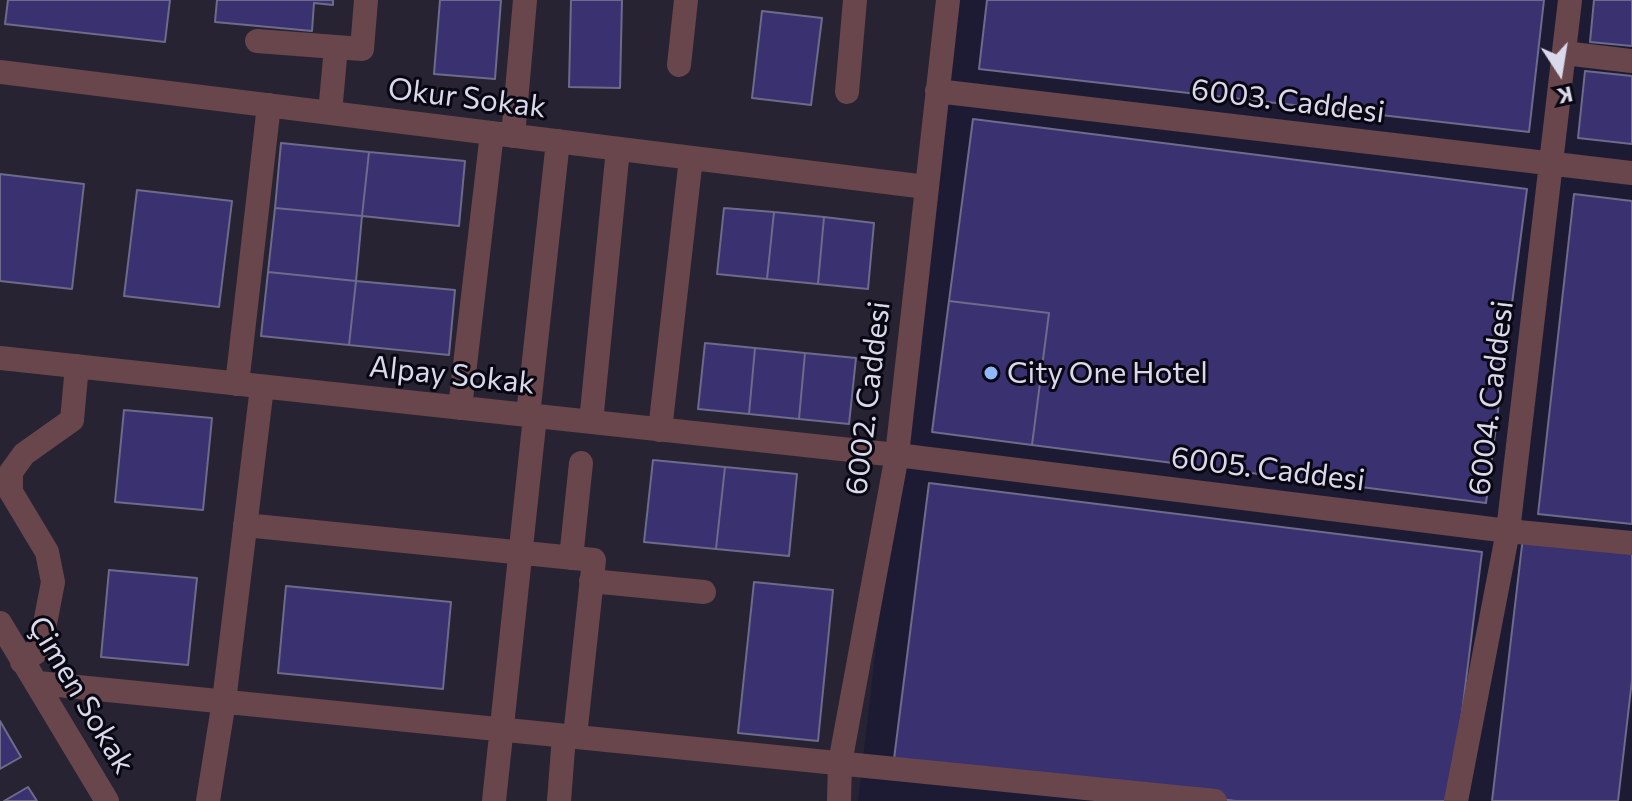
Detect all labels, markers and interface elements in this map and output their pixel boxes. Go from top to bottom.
north arrow [1520,32,1600,112]
street label: Okur Sokak [386,70,548,126]
street label: 6003. Caddesi [1189,71,1387,131]
text: K [1555,81,1575,111]
street label: 6002. Caddesi [838,299,898,497]
street label: 6004. Caddesi [1461,299,1521,497]
street label: Alpay Sokak [367,348,537,402]
place label: City One Hotel [1007,355,1208,391]
marker: City One Hotel [982,364,1000,382]
street label: 6005. Caddesi [1169,439,1367,499]
street label: Çimen Sokak [20,610,142,780]

